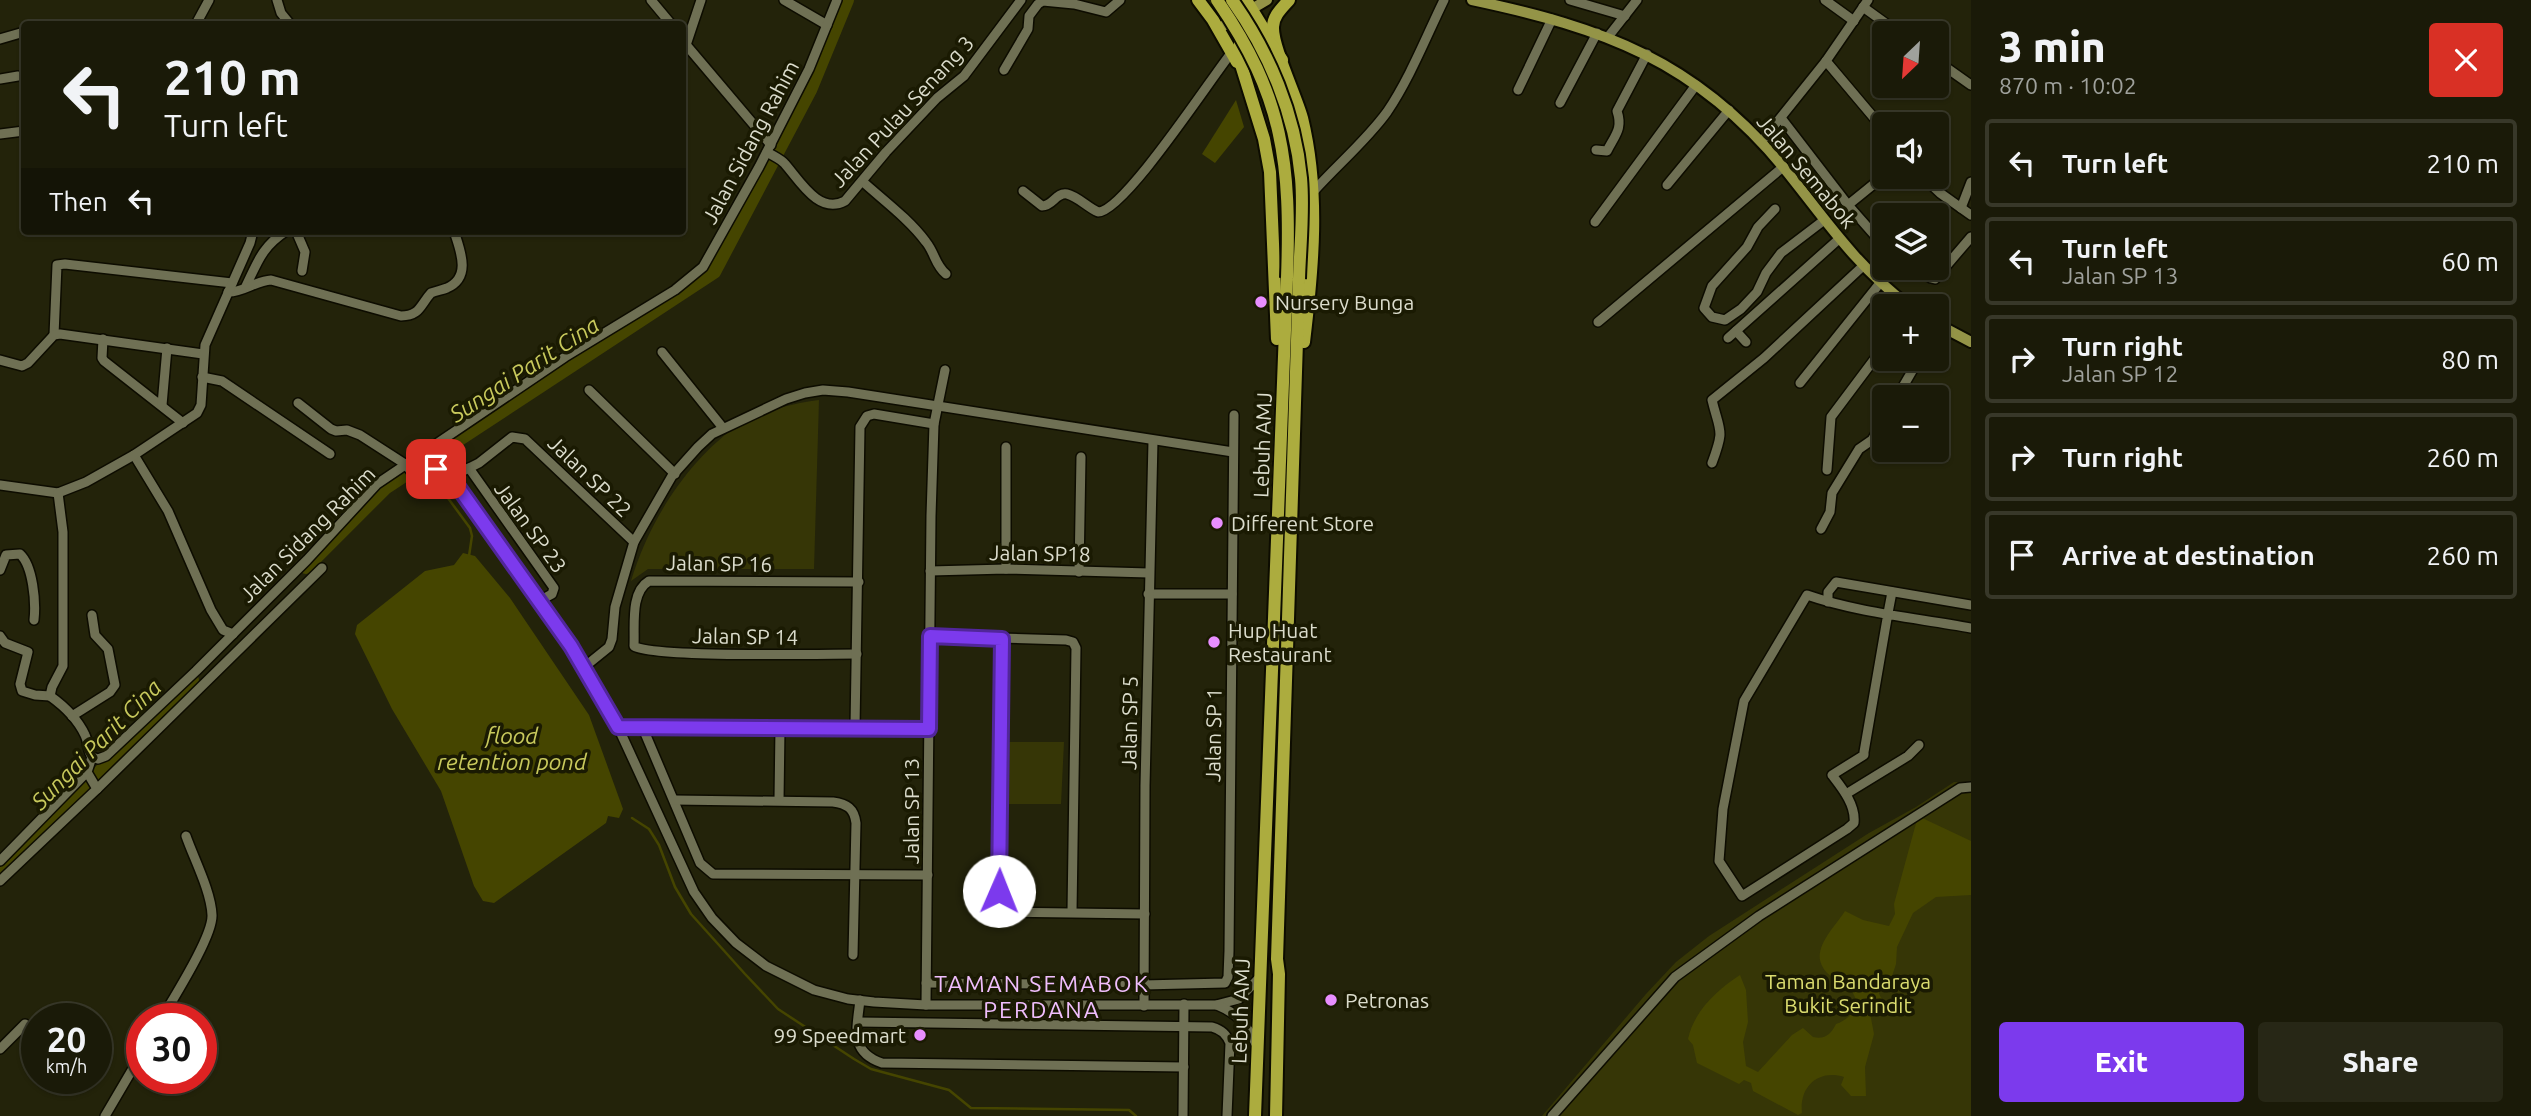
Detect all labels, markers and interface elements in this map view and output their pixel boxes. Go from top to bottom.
north arrow [1872,21,1950,98]
map controls [1872,21,1949,462]
text: 3 min [1999,23,2106,70]
button: close [2429,23,2503,97]
street label: Jalan Pulau Senang 3 [826,30,978,192]
icon: left [49,49,140,140]
text: 210 m [164,49,301,104]
street label: Jalan Sidang Rahim [697,56,803,228]
text: 870 m · 10:02 [1999,73,2137,98]
text: Turn left [164,107,288,143]
street label: Jalan Semabok [1753,109,1862,233]
button: sound [1872,112,1949,189]
icon: left [2003,144,2041,182]
text: Turn left [2062,149,2168,178]
text: 210 m [2427,149,2499,178]
icon: left [122,182,160,220]
text: Then [49,187,108,216]
button: layers [1872,203,1949,280]
text: Turn left [2062,234,2168,263]
icon: left [2003,242,2041,280]
text: 60 m [2441,247,2499,276]
text: Jalan SP 13 [2062,263,2178,288]
place label: Nursery Bunga [1275,290,1414,314]
marker: Nursery Bunga [1253,294,1269,310]
button: + [1872,294,1949,371]
water label: Sungai Parit Cina [444,311,603,427]
text: Turn right [2062,332,2183,361]
icon: right [2003,340,2041,378]
text: 80 m [2441,345,2499,374]
text: Jalan SP 12 [2062,361,2178,386]
button: − [1872,385,1949,462]
street label: Lebuh AMJ [1248,392,1276,498]
street label: Jalan SP 22 [543,430,637,522]
icon: right [2003,438,2041,476]
pin [406,439,466,499]
text: Turn right [2062,443,2183,472]
text: 260 m [2427,443,2499,472]
icon: arrive [417,450,455,488]
street label: Jalan Sidang Rahim [234,461,380,607]
street label: Jalan SP 23 [490,477,572,577]
place label: Different Store [1231,511,1374,535]
marker: Different Store [1209,515,1225,531]
icon: arrive [2003,536,2041,574]
street label: Jalan SP18 [989,540,1091,566]
text: Arrive at destination [2062,541,2315,570]
text: 260 m [2427,541,2499,570]
street label: Jalan SP 16 [666,550,772,576]
place label: Hup Huat Restaurant [1228,618,1332,666]
street label: Jalan SP 14 [692,623,798,649]
marker: Hup Huat Restaurant [1206,634,1222,650]
water label: Sungai Parit Cina [25,674,166,815]
street label: Jalan SP 5 [1116,676,1142,770]
street label: Jalan SP 1 [1200,688,1226,782]
water label: flood retention pond [437,723,588,774]
street label: Jalan SP 13 [899,758,923,864]
position arrow [962,854,1036,928]
street label: Lebuh AMJ [1226,958,1254,1064]
park label: Taman Bandaraya Bukit Serindit [1765,969,1931,1017]
district label: TAMAN SEMABOK PERDANA [934,971,1150,1022]
place label: Petronas [1345,988,1429,1012]
marker: Petronas [1323,992,1339,1008]
speed limit sign: 30 [126,1003,217,1094]
text: 20 [47,1019,86,1059]
button: Exit [1999,1022,2244,1102]
button: Share [2258,1022,2503,1102]
place label: 99 Speedmart [774,1023,906,1047]
marker: 99 Speedmart [912,1027,928,1043]
text: km/h [46,1056,87,1076]

